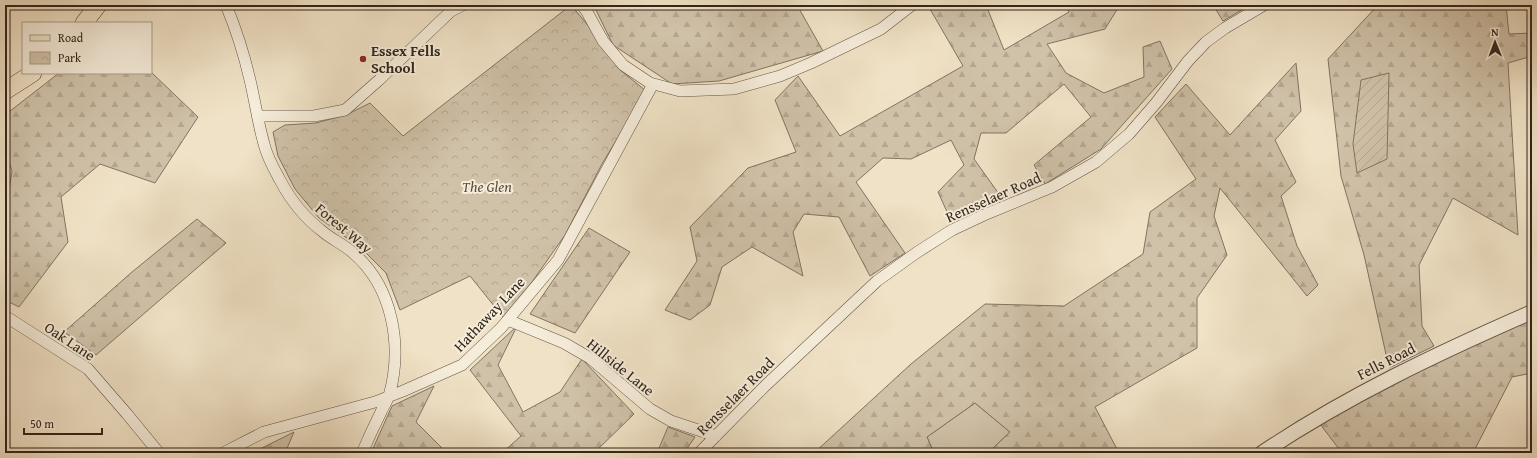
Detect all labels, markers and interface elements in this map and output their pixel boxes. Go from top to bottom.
legend [22,22,152,74]
north arrow [1475,22,1515,62]
text: N [1491,24,1499,40]
text: Road [58,29,84,46]
place label: Essex Fells School [371,40,441,78]
text: Park [58,49,82,66]
marker: Essex Fells School [358,54,368,64]
street label: Rensselaer Road [942,167,1044,227]
park label: The Glen [462,176,512,197]
street label: Forest Way [311,198,377,258]
street label: Hathaway Lane [449,272,529,356]
street label: Oak Lane [41,316,99,366]
street label: Hillside Lane [583,333,659,401]
street label: Fells Road [1353,337,1419,385]
street label: Rensselaer Road [691,352,779,440]
scale bar [24,410,102,436]
text: 50 m [30,415,54,432]

